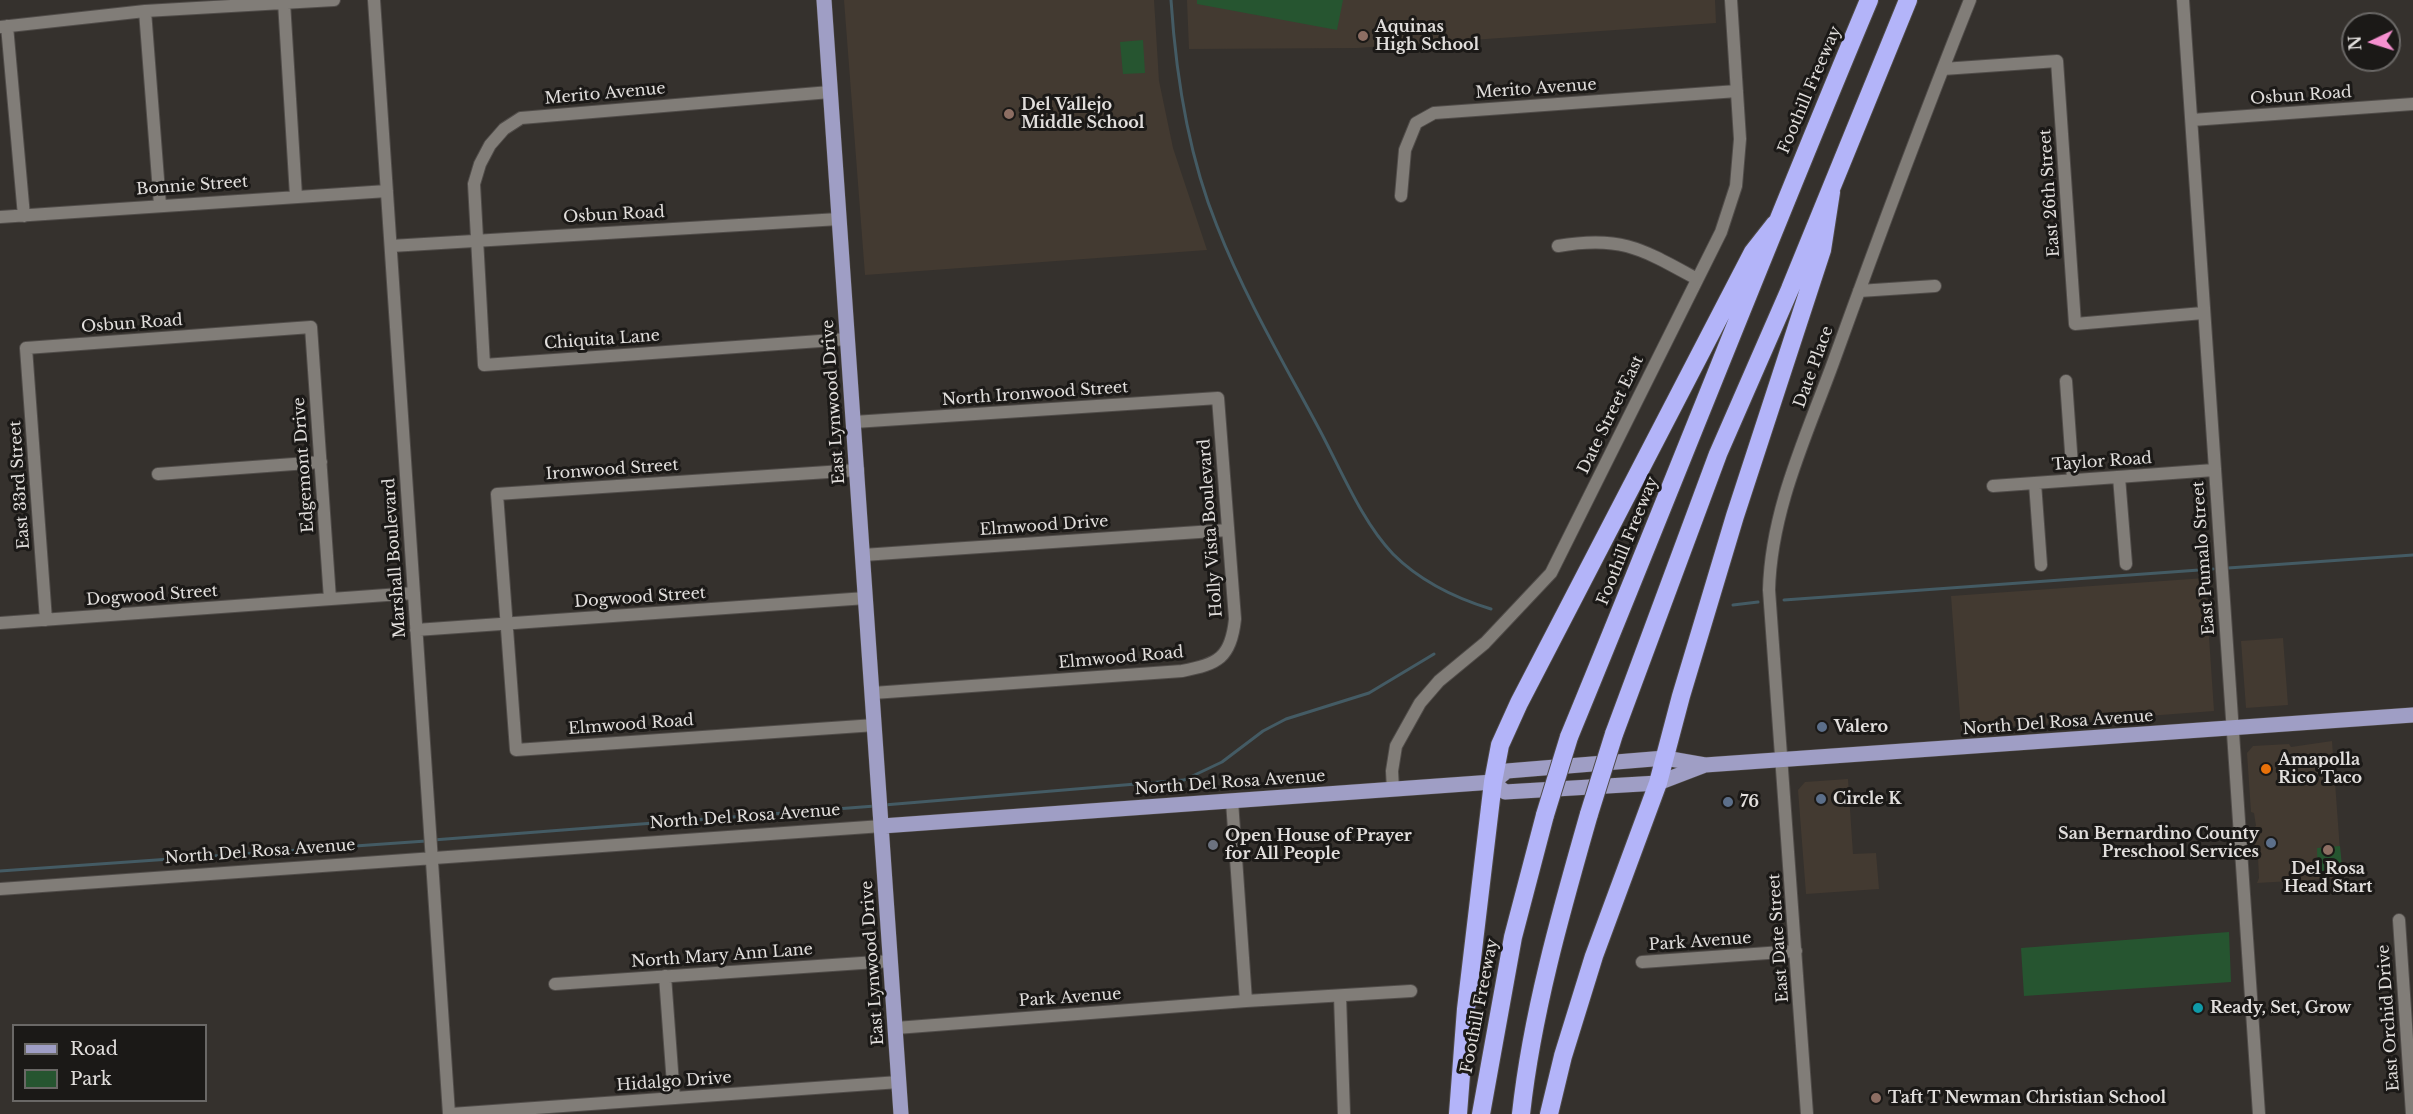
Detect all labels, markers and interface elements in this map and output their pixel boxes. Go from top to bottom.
north arrow [2341,12,2401,72]
place label: Aquinas High School [1375,17,1479,55]
street label: Foothill Freeway [1774,23,1846,157]
marker: Aquinas High School [1356,29,1370,43]
text: N [2345,35,2366,51]
street label: Merito Avenue [1475,75,1597,103]
street label: Merito Avenue [544,79,666,109]
street label: Osbun Road [2250,83,2352,109]
place label: Del Vallejo Middle School [1021,95,1144,133]
marker: Del Vallejo Middle School [1002,107,1016,121]
street label: East 26th Street [2036,128,2064,258]
street label: Bonnie Street [135,173,249,199]
street label: Osbun Road [563,203,665,227]
street label: Osbun Road [81,311,183,337]
street label: East Lynwood Drive [819,319,849,485]
street label: Date Place [1790,324,1838,410]
street label: Chiquita Lane [543,326,661,354]
street label: Date Street East [1574,353,1648,477]
street label: North Ironwood Street [941,378,1129,410]
street label: Edgemont Drive [290,396,318,534]
street label: East 33rd Street [6,420,34,550]
street label: Holly Vista Boulevard [1195,438,1227,618]
street label: Taylor Road [2051,449,2153,475]
street label: Ironwood Street [545,456,679,484]
street label: Foothill Freeway [1593,474,1663,608]
street label: Marshall Boulevard [380,477,410,639]
street label: East Pumalo Street [2189,480,2219,636]
street label: Elmwood Drive [979,512,1109,540]
street label: Dogwood Street [85,582,219,610]
street label: Dogwood Street [573,584,707,612]
street label: Elmwood Road [1057,643,1185,673]
street label: North Del Rosa Avenue [1962,707,2154,739]
street label: Elmwood Road [568,711,694,739]
place label: Valero [1834,717,1888,737]
marker: Valero [1815,720,1829,734]
place label: Amapolla Rico Taco [2278,750,2362,788]
marker: Amapolla Rico Taco [2259,762,2273,776]
street label: North Del Rosa Avenue [1134,767,1326,799]
place label: Circle K [1833,789,1901,809]
place label: 76 [1740,792,1759,812]
marker: Circle K [1814,792,1828,806]
marker: 76 [1721,795,1735,809]
street label: North Del Rosa Avenue [649,801,841,833]
place label: San Bernardino County Preschool Services [2058,824,2259,862]
place label: Open House of Prayer for All People [1225,826,1412,864]
street label: North Del Rosa Avenue [164,836,356,868]
marker: San Bernardino County Preschool Services [2264,836,2278,850]
marker: Open House of Prayer for All People [1206,838,1220,852]
marker: Del Rosa Head Start [2321,843,2335,857]
place label: Del Rosa Head Start [2284,859,2372,897]
street label: East Date Street [1765,873,1793,1003]
street label: East Lynwood Drive [858,880,888,1046]
street label: Park Avenue [1648,929,1752,955]
street label: Foothill Freeway [1458,937,1502,1075]
street label: North Mary Ann Lane [630,940,814,972]
street label: East Orchid Drive [2374,944,2404,1092]
street label: Park Avenue [1018,985,1122,1011]
place label: Ready, Set, Grow [2210,998,2351,1018]
marker: Ready, Set, Grow [2191,1001,2205,1015]
legend [12,1024,207,1102]
text: Road [70,1038,118,1060]
text: Park [70,1068,112,1090]
street label: Hidalgo Drive [616,1068,732,1096]
place label: Taft T Newman Christian School [1888,1088,2166,1108]
marker: Taft T Newman Christian School [1869,1091,1883,1105]

